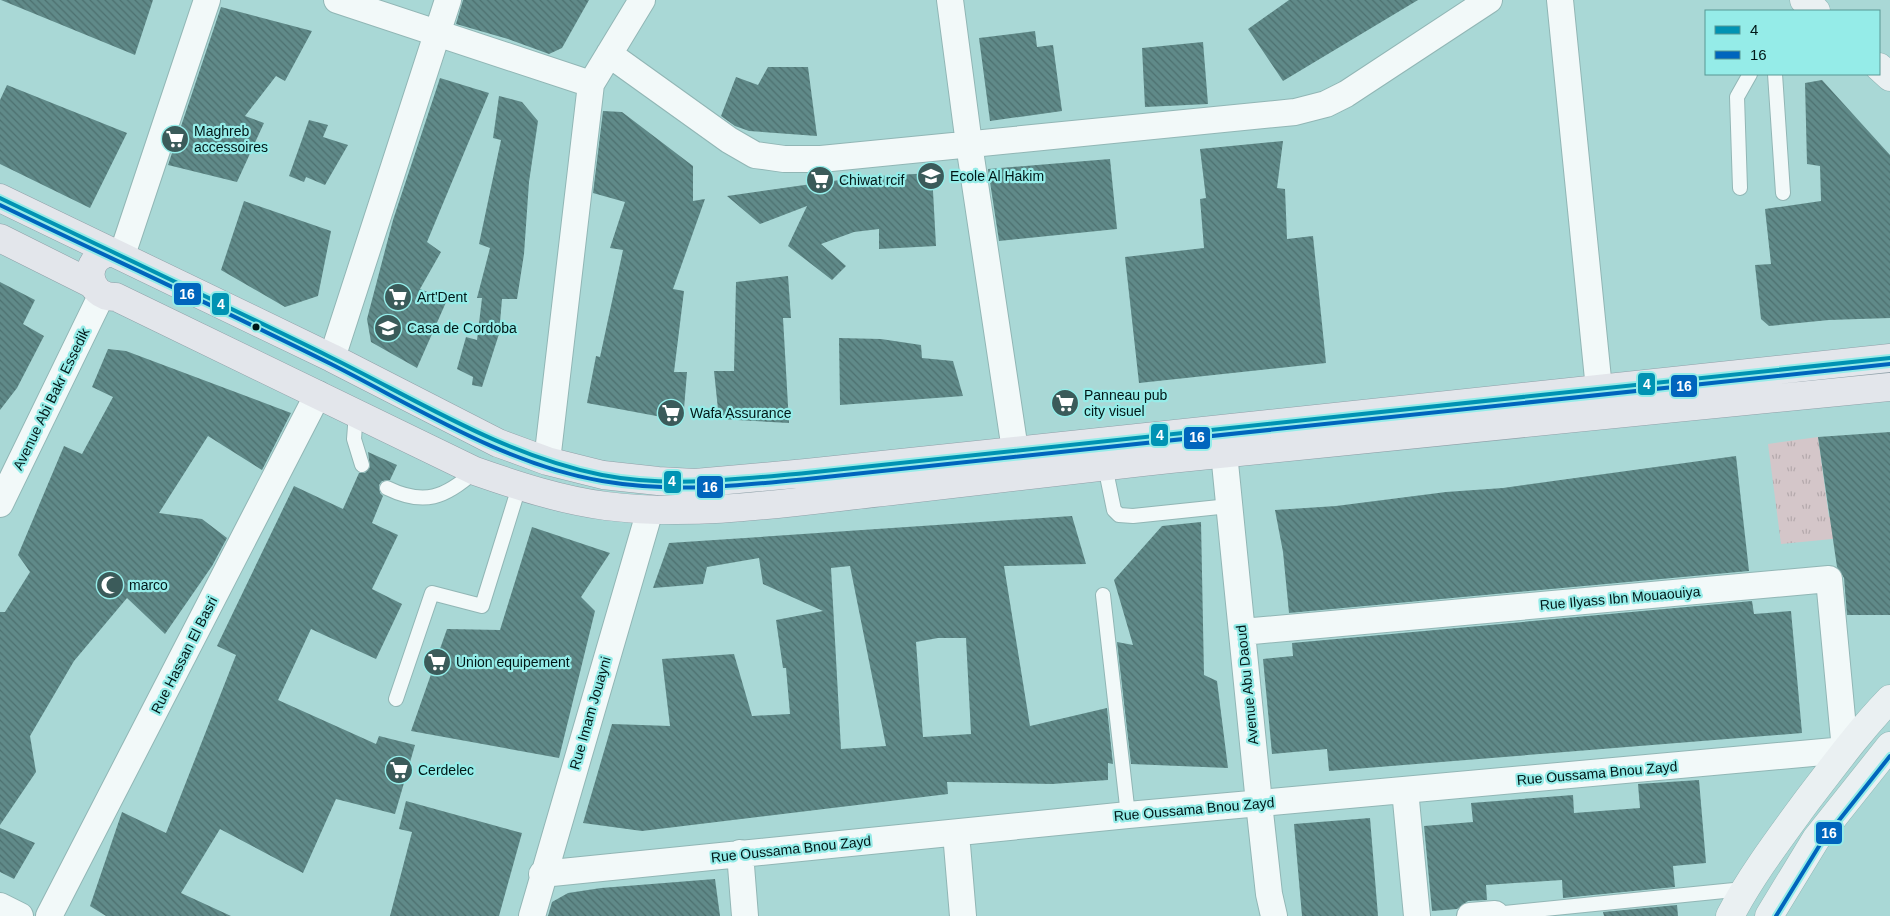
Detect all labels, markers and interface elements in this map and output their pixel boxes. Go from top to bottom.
legend [1705,10,1880,75]
text: 4 [1750,21,1758,38]
text: 16 [1750,46,1767,63]
place label: Maghreb accessoires [194,123,268,155]
supermarket icon: Maghreb accessoires [160,124,190,154]
school or university icon: Ecole Al Hakim [916,161,946,191]
supermarket icon: Chiwat rcif [805,165,835,195]
place label: Ecole Al Hakim [950,168,1044,184]
place label: Chiwat rcif [839,172,904,188]
line badge: 16 [173,282,202,306]
supermarket icon: Art'Dent [383,282,413,312]
text: 16 [179,286,195,302]
place label: Art'Dent [417,289,467,305]
line badge: 4 [211,292,230,316]
text: 4 [217,296,225,312]
school or university icon: Casa de Cordoba [373,313,403,343]
place label: Casa de Cordoba [407,320,517,336]
unlabelled marker [251,322,261,332]
street label: Avenue Abi Bakr Essedik [10,324,93,473]
line badge: 4 [1637,372,1656,396]
line badge: 16 [1670,374,1698,398]
text: 4 [1643,376,1651,392]
text: 16 [1676,378,1692,394]
place label: Panneau pub city visuel [1084,387,1168,419]
supermarket icon: Panneau pub city visuel [1050,388,1080,418]
supermarket icon: Wafa Assurance [656,398,686,428]
place label: Wafa Assurance [690,405,792,421]
line badge: 4 [1150,423,1169,447]
line badge: 16 [1183,426,1211,450]
text: 4 [1156,427,1164,443]
text: 16 [1189,429,1205,445]
line badge: 4 [663,470,682,494]
text: 4 [668,473,676,489]
line badge: 16 [696,475,724,499]
text: 16 [702,479,718,495]
mosque icon: marco [95,570,125,600]
place label: marco [129,577,168,593]
street label: Rue Ilyass Ibn Mouaouiya [1539,583,1701,613]
street label: Rue Hassan El Basri [148,594,220,716]
street label: Avenue Abu Daoud [1233,624,1261,746]
supermarket icon: Union equipement [422,647,452,677]
place label: Union equipement [456,654,570,670]
street label: Rue Imam Jouayni [566,655,614,771]
supermarket icon: Cerdelec [384,755,414,785]
street label: Rue Oussama Bnou Zayd [1516,758,1678,788]
place label: Cerdelec [418,762,474,778]
street label: Rue Oussama Bnou Zayd [1113,794,1275,824]
line badge: 16 [1815,821,1843,845]
text: 16 [1821,825,1837,841]
street label: Rue Oussama Bnou Zayd [710,833,872,865]

